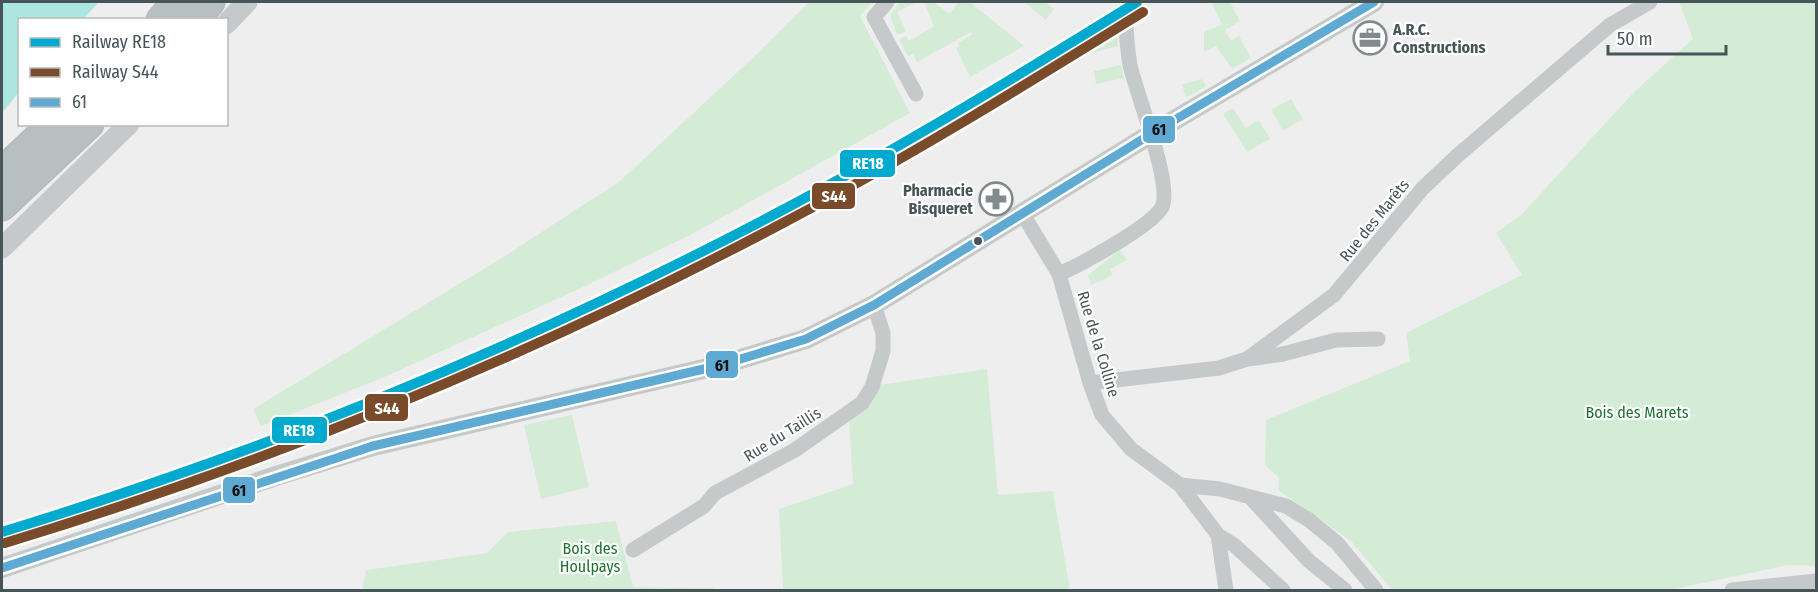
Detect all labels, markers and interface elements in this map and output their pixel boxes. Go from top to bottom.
legend [18,18,228,126]
scale bar [1608,18,1726,56]
office icon: A.R.C. Constructions [1352,20,1388,56]
place label: A.R.C. Constructions [1392,20,1485,57]
text: 50 m [1617,28,1653,50]
text: Railway RE18 [72,31,166,53]
text: Railway S44 [72,61,159,83]
text: 61 [72,91,87,113]
line badge: 61 [1142,115,1176,144]
text: 61 [1152,120,1166,139]
line badge: RE18 [839,149,896,178]
text: RE18 [852,154,884,173]
street label: Rue des Marêts [1335,175,1413,265]
place label: Pharmacie Bisqueret [903,181,973,218]
pharmacy icon: Pharmacie Bisqueret [978,181,1014,217]
line badge: S44 [811,182,856,210]
text: S44 [822,187,846,206]
unlabelled marker [972,235,984,247]
street label: Rue de la Colline [1073,289,1124,400]
line badge: 61 [705,350,739,379]
text: 61 [715,356,729,375]
line badge: S44 [364,393,409,422]
text: S44 [375,399,399,418]
street label: Rue du Taillis [740,403,824,466]
park label: Bois des Marets [1585,403,1689,422]
line badge: RE18 [271,416,328,444]
text: RE18 [283,421,315,440]
line badge: 61 [222,476,256,504]
text: 61 [232,481,246,500]
park label: Bois des Houlpays [560,539,620,576]

